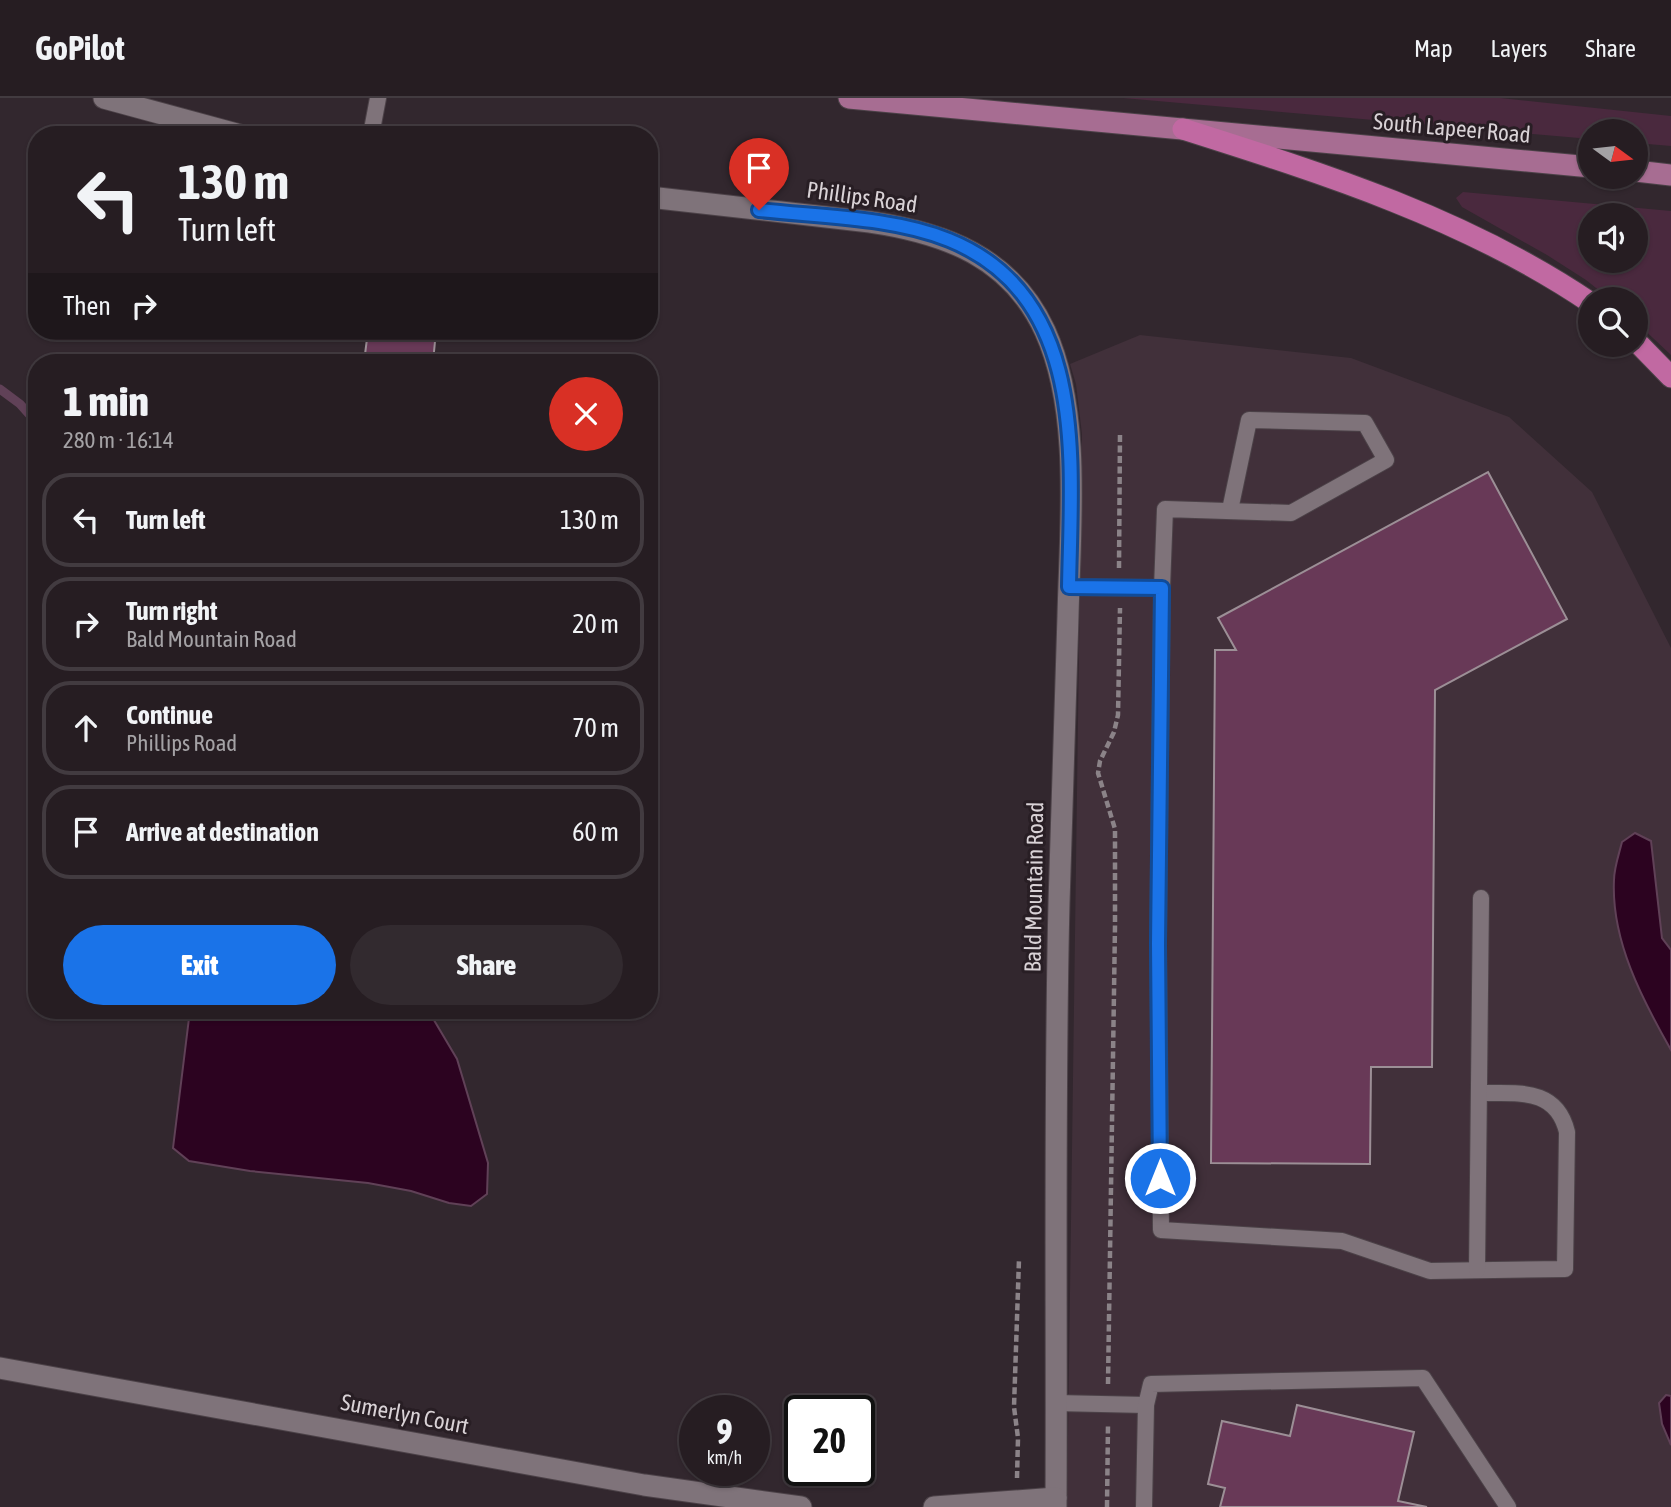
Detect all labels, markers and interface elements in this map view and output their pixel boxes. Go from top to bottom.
text: GoPilot [35,29,125,67]
text: Map [1414,35,1453,62]
text: Layers [1491,35,1547,62]
text: Share [1585,35,1636,62]
street label: South Lapeer Road [1372,108,1532,148]
north arrow [1578,119,1648,189]
map controls [1578,119,1648,357]
pin [729,138,789,210]
icon: arrive [740,149,778,187]
text: 130 m [178,153,289,209]
icon: left [63,154,154,245]
street label: Phillips Road [805,176,919,218]
button: sound [1578,203,1648,273]
text: Turn left [178,211,276,248]
icon: right [125,287,163,325]
button: search [1578,287,1648,357]
text: Then [63,291,111,321]
text: 1 min [63,377,149,425]
button: close [549,377,623,451]
text: 280 m · 16:14 [63,427,174,453]
icon: left [67,501,105,539]
text: Turn left [126,505,206,535]
text: 130 m [560,505,619,535]
text: Turn right [126,596,217,626]
icon: right [67,605,105,643]
text: 20 m [572,609,619,639]
text: Bald Mountain Road [126,626,297,652]
text: Continue [126,700,213,730]
icon: ahead [67,709,105,747]
text: 70 m [572,713,619,743]
text: Phillips Road [126,730,237,756]
street label: Bald Mountain Road [1020,801,1048,973]
icon: arrive [67,813,105,851]
text: Arrive at destination [126,817,319,847]
text: 60 m [572,817,619,847]
button: Exit [63,925,336,1005]
button: Share [350,925,623,1005]
position arrow [1123,1141,1197,1215]
street label: Sumerlyn Court [339,1389,471,1439]
speed limit sign: 20 [784,1395,875,1486]
text: 9 [716,1411,733,1451]
text: km/h [707,1447,742,1468]

